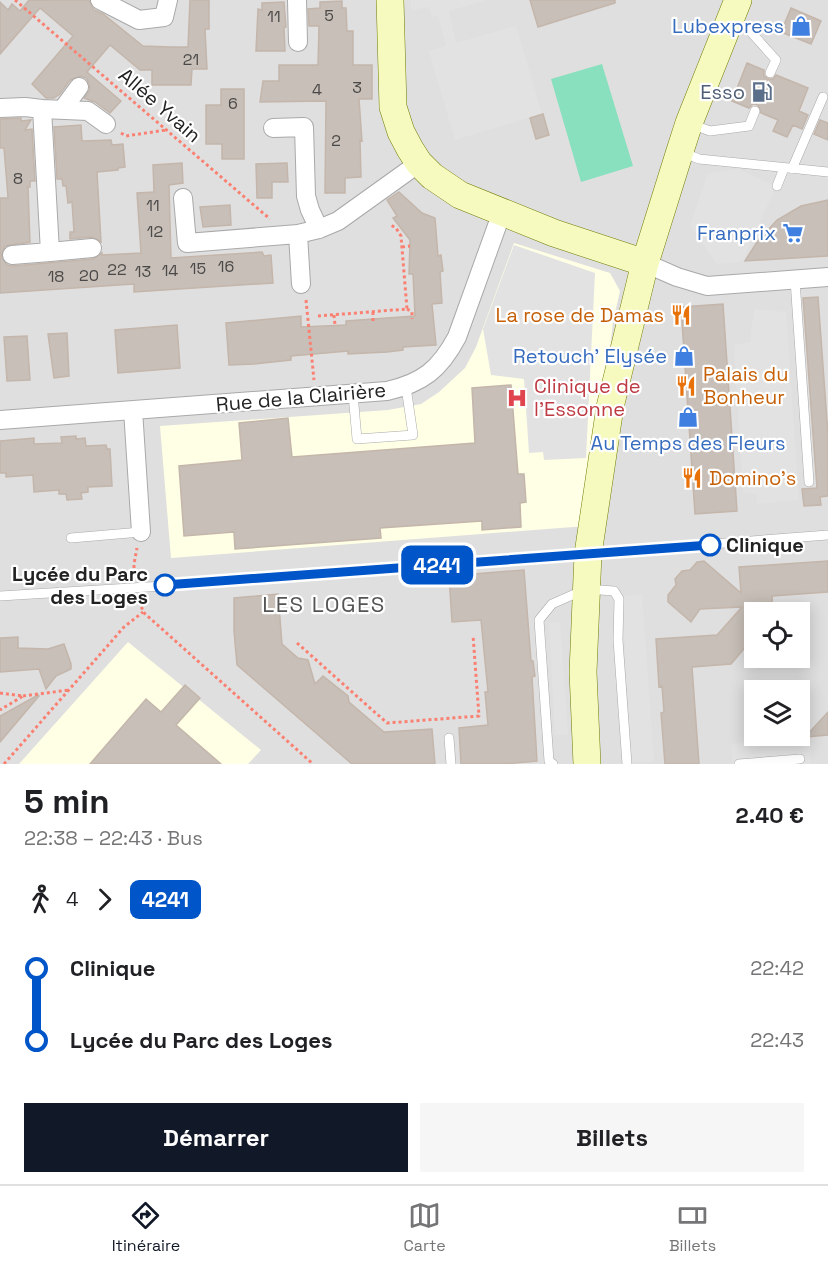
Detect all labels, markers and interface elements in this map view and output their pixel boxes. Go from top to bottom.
house number: 5 [324,5,334,26]
house number: 11 [267,6,281,27]
place label: Lubexpress [672,13,784,39]
shop icon: Lubexpress [789,14,813,38]
house number: 21 [183,49,199,70]
street label: Allée Yvain [113,62,207,148]
house number: 3 [352,77,362,98]
house number: 4 [312,79,322,100]
place label: Esso [700,79,745,105]
fuel station icon: Esso [750,80,774,104]
house number: 6 [228,93,238,114]
house number: 2 [331,130,341,151]
house number: 8 [13,168,23,189]
house number: 11 [146,195,160,216]
place label: Franprix [697,220,776,246]
house number: 12 [147,221,163,242]
supermarket icon: Franprix [781,221,805,245]
house number: 16 [218,256,234,277]
house number: 15 [190,258,206,279]
house number: 22 [107,259,127,280]
house number: 14 [162,260,178,281]
house number: 13 [135,261,151,282]
house number: 20 [79,265,99,286]
house number: 18 [48,266,64,287]
place label: La rose de Damas [496,302,664,328]
restaurant icon: La rose de Damas [669,303,693,327]
place label: Retouch' Elysée [513,343,667,369]
shop icon: Retouch' Elysée [672,344,696,368]
place label: Palais du Bonheur [703,361,788,410]
place label: Clinique de l'Essonne [534,373,641,422]
restaurant icon: Palais du Bonheur [674,374,698,398]
street label: Rue de la Clairière [215,377,387,417]
hospital icon: Clinique de l'Essonne [505,386,529,410]
shop icon: Au Temps des Fleurs [676,405,700,429]
place label: Au Temps des Fleurs [591,430,785,456]
place label: Domino's [709,465,796,491]
restaurant icon: Domino's [680,466,704,490]
place label: Clinique [726,532,804,558]
marker: Clinique [699,534,721,556]
line badge: 4241 [395,546,479,584]
text: 4241 [413,552,461,579]
place label: Lycée du Parc des Loges [12,561,148,610]
marker: Lycée du Parc des Loges [154,574,176,596]
district label: LES LOGES [262,590,386,618]
map controls [744,602,810,746]
button: locate [744,602,810,668]
button: layers [744,680,810,746]
text: 5 min [24,781,109,823]
text: 2.40 € [736,801,804,829]
text: 22:38 – 22:43 · Bus [24,825,203,851]
icon: walk [24,883,57,916]
icon: forward [88,883,121,916]
text: 4 [66,886,79,912]
text: 4241 [142,886,189,913]
text: Clinique [70,954,156,982]
text: 22:42 [750,955,804,981]
text: Lycée du Parc des Loges [70,1026,333,1054]
text: 22:43 [750,1027,804,1053]
button: Démarrer [24,1103,408,1172]
button: Billets [420,1103,804,1172]
tab: Itinéraire [112,1199,180,1256]
tab: Carte [404,1199,446,1256]
tab: Billets [669,1199,716,1256]

